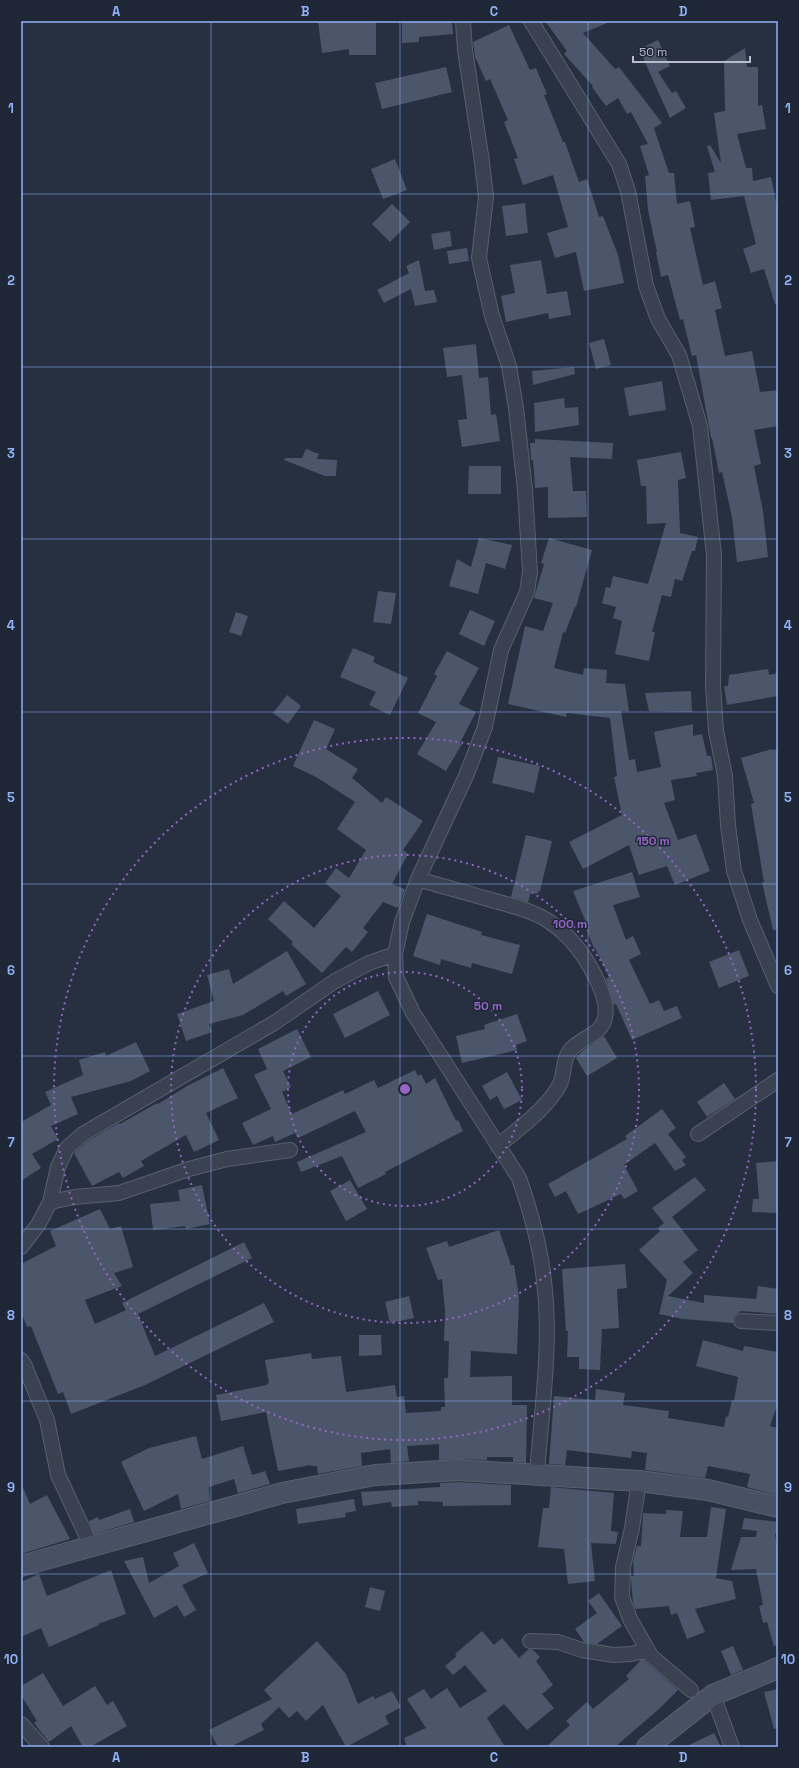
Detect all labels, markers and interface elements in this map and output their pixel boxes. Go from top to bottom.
text: A [112,3,121,20]
text: B [301,3,310,20]
text: C [490,3,498,20]
text: D [679,3,688,20]
scale bar [633,38,750,64]
text: 50 m [639,44,667,60]
text: 1 [8,100,14,117]
text: 1 [785,100,791,117]
text: 2 [7,272,15,289]
text: 2 [784,272,792,289]
text: 3 [7,445,15,462]
text: 3 [784,445,792,462]
text: 4 [7,617,15,634]
text: 4 [784,617,792,634]
text: 5 [7,789,15,806]
text: 5 [784,789,792,806]
text: 150 m [636,833,670,849]
text: 100 m [553,916,587,932]
text: 6 [7,962,15,979]
text: 6 [784,962,792,979]
text: 50 m [474,998,502,1014]
centre of rings [398,1082,412,1096]
text: 7 [7,1134,15,1151]
text: 7 [784,1134,792,1151]
text: 8 [7,1307,15,1324]
text: 8 [784,1307,792,1324]
text: 9 [7,1479,15,1496]
text: 9 [784,1479,792,1496]
text: 10 [4,1651,18,1668]
text: 10 [781,1651,795,1668]
text: A [112,1749,121,1766]
text: B [301,1749,310,1766]
text: C [490,1749,498,1766]
text: D [679,1749,688,1766]

